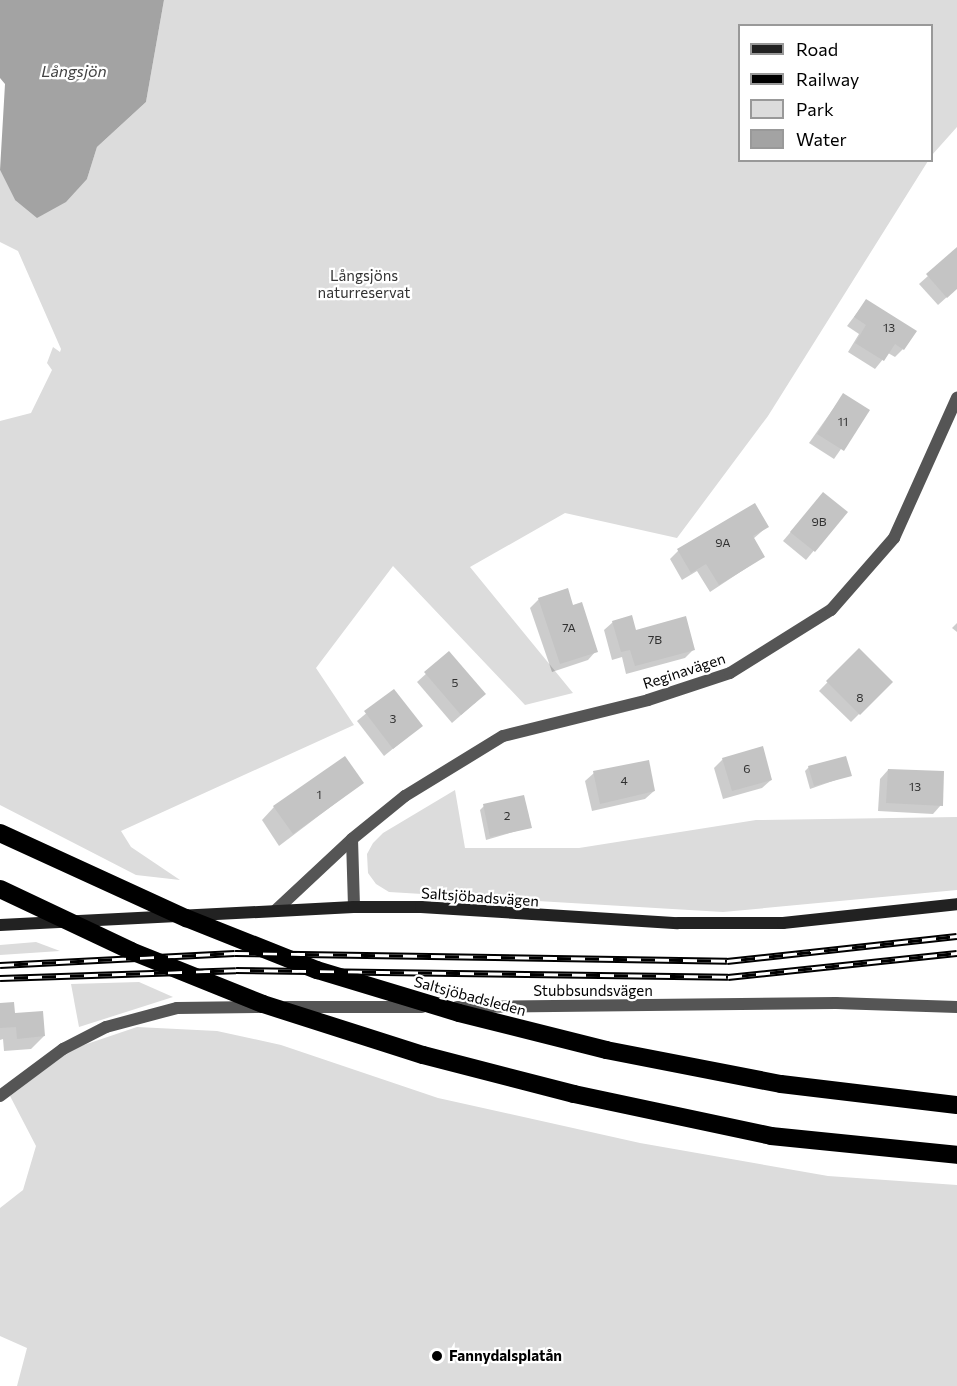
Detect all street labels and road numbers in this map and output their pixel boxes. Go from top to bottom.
street label: Reginavägen [641,649,727,693]
street label: Saltsjöbadsvägen [420,884,540,910]
street label: Saltsjöbadsleden [412,972,528,1020]
street label: Stubbsundsvägen [533,982,653,1000]

